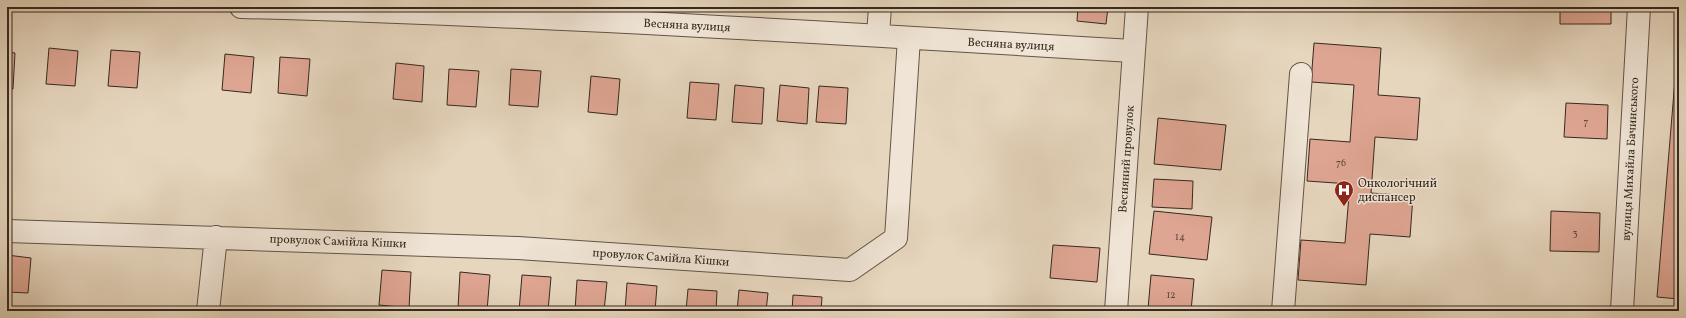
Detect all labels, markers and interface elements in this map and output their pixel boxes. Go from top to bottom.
street label: Весняна вулиця [643,16,731,36]
street label: Весняна вулиця [967,35,1055,55]
street label: вулиця Михайла Бачинського [1619,77,1643,241]
street label: Весняний провулок [1115,104,1139,213]
house number: 7 [1584,115,1589,129]
house number: 76 [1336,156,1346,170]
place label: Онкологічний диспансер [1358,176,1437,206]
hospital icon: Онкологічний диспансер [1333,179,1355,207]
house number: 3 [1572,226,1578,240]
house number: 14 [1175,230,1185,244]
street label: провулок Самійла Кішки [269,232,407,252]
street label: провулок Самійла Кішки [592,245,730,271]
house number: 12 [1166,288,1176,302]

